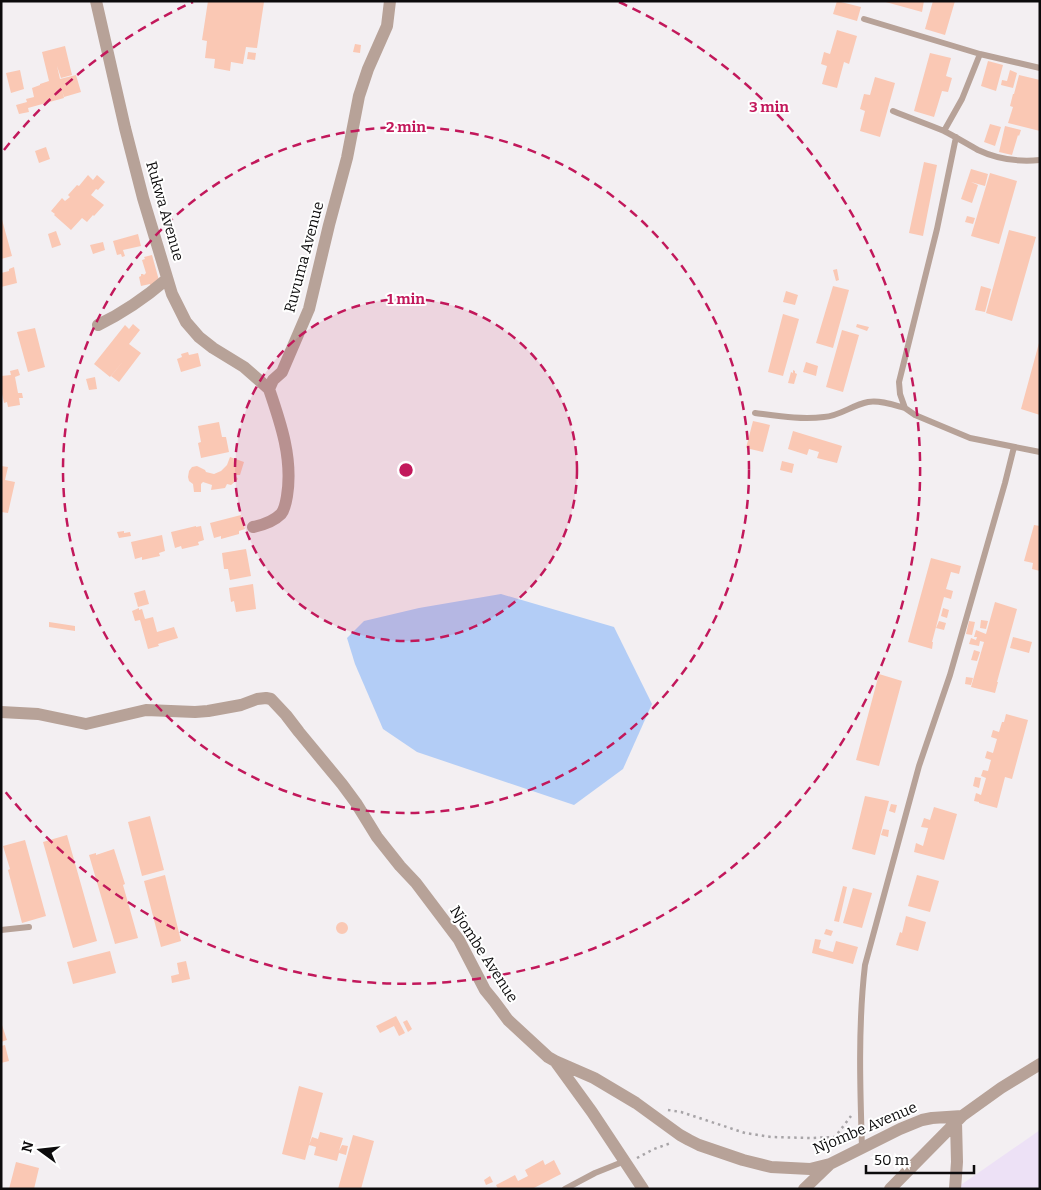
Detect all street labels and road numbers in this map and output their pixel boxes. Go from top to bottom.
street label: Rukwa Avenue [142,159,188,263]
street label: Ruvuma Avenue [281,199,327,315]
street label: Njombe Avenue [446,902,522,1006]
street label: Njombe Avenue [810,1098,920,1158]

